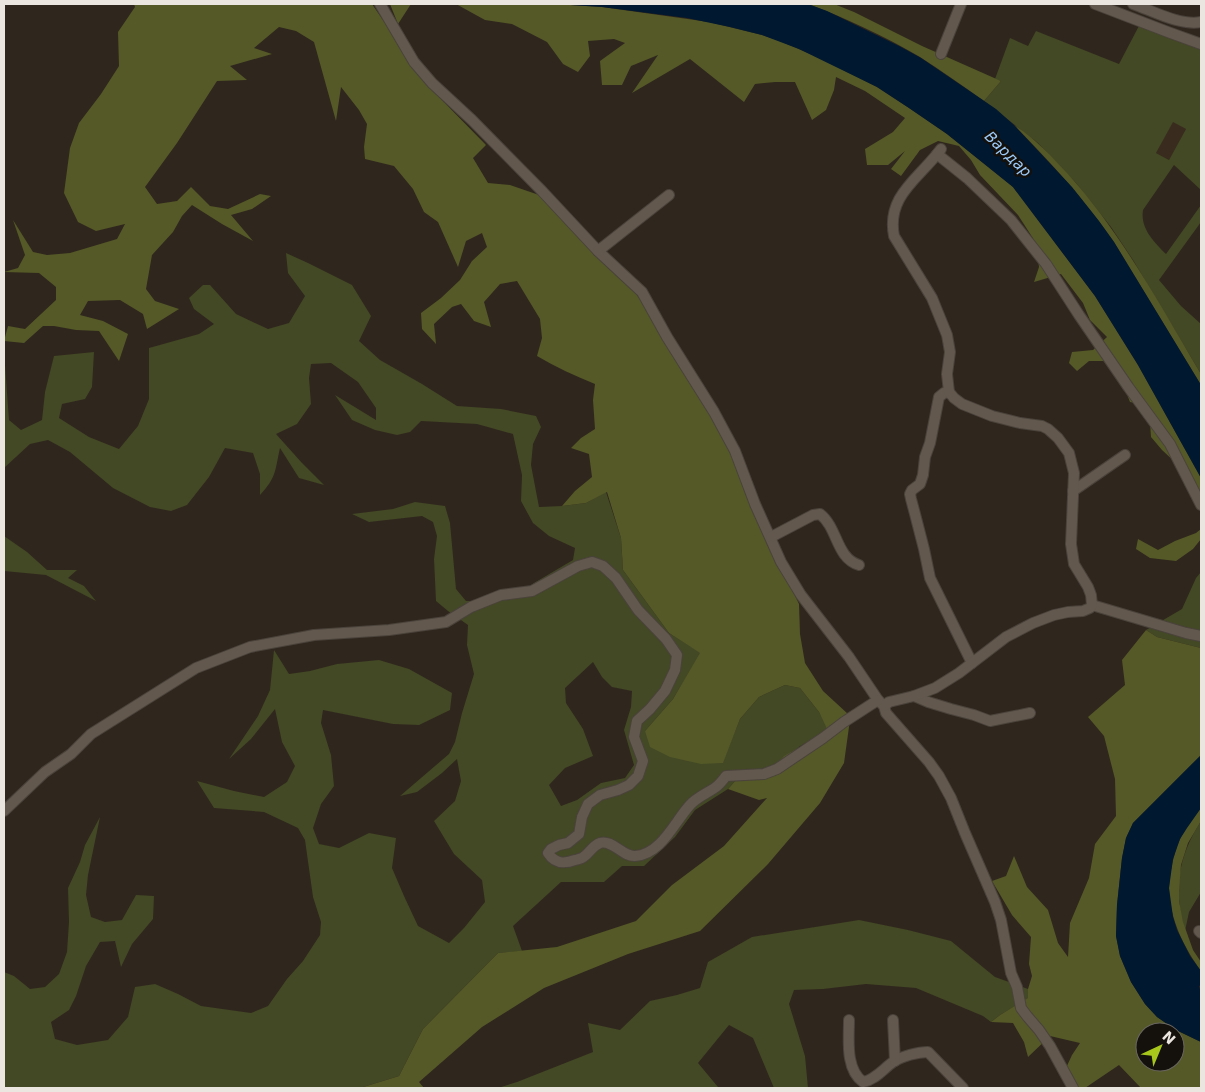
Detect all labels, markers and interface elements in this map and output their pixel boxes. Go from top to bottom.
water label: Вардар [981,127,1035,181]
north arrow [1135,1022,1185,1072]
text: N [1159,1028,1179,1047]

